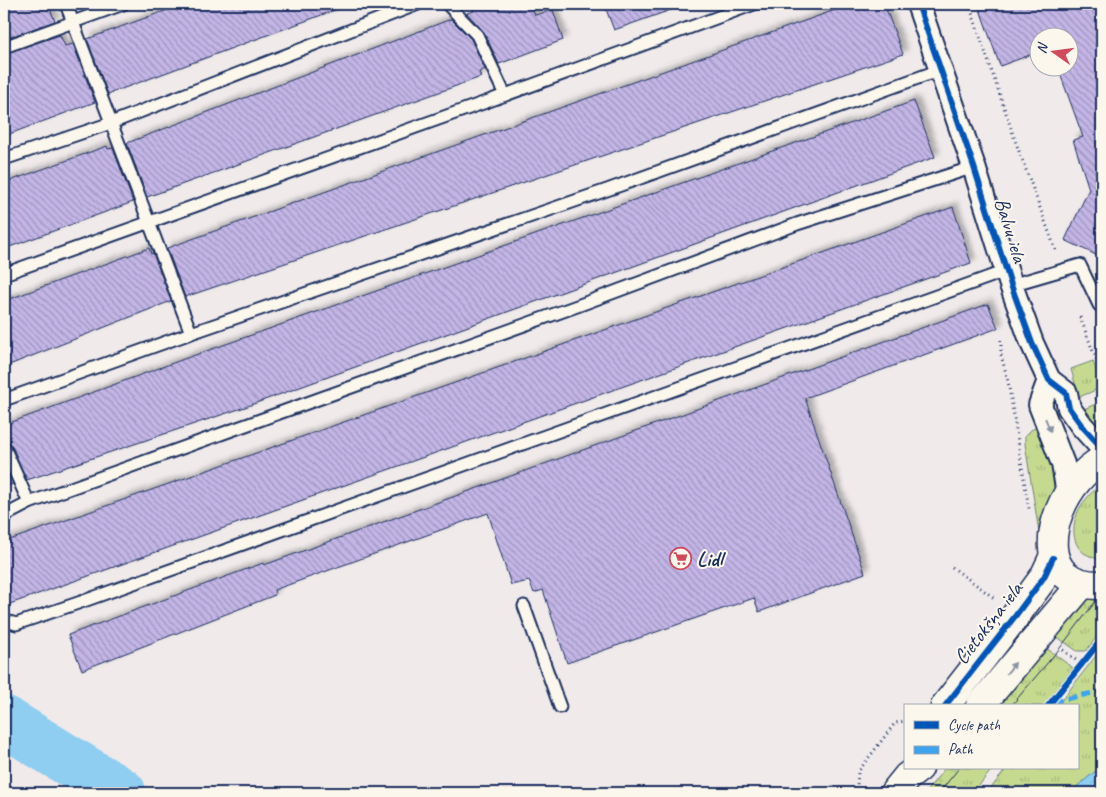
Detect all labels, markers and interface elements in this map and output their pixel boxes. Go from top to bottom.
north arrow [1028,28,1078,78]
text: N [1033,40,1052,55]
street label: Balvu iela [989,195,1034,267]
one-way arrow [1045,418,1052,433]
place label: Lidl [697,546,727,572]
supermarket icon: Lidl [669,547,693,571]
street label: Cietokšņa iela [948,575,1029,669]
one-way arrow [1005,662,1016,675]
legend [904,704,1078,770]
text: Cycle path [948,716,1000,735]
text: Path [948,740,974,759]

